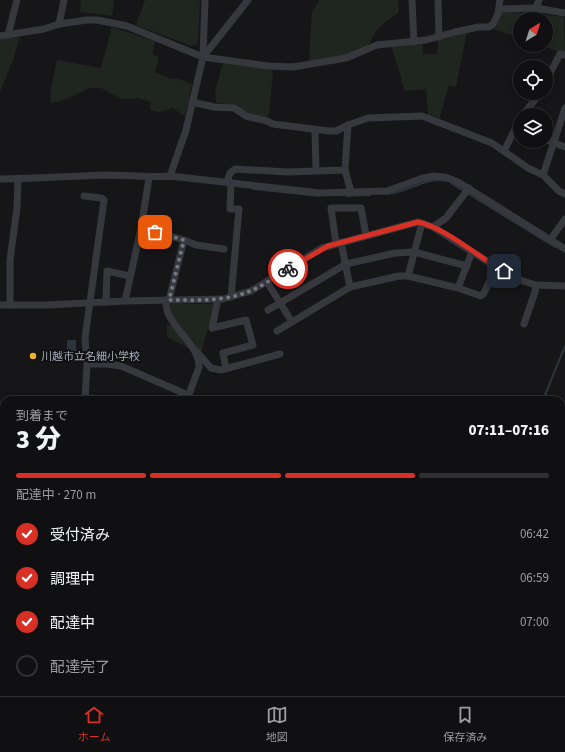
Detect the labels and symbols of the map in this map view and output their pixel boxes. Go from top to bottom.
north arrow [513,12,553,52]
pin [138,215,172,249]
courier [268,249,308,289]
pin [487,254,521,288]
place label: 川越市立名細小学校 [41,349,140,364]
marker: 川越市立名細小学校 [28,351,38,361]

